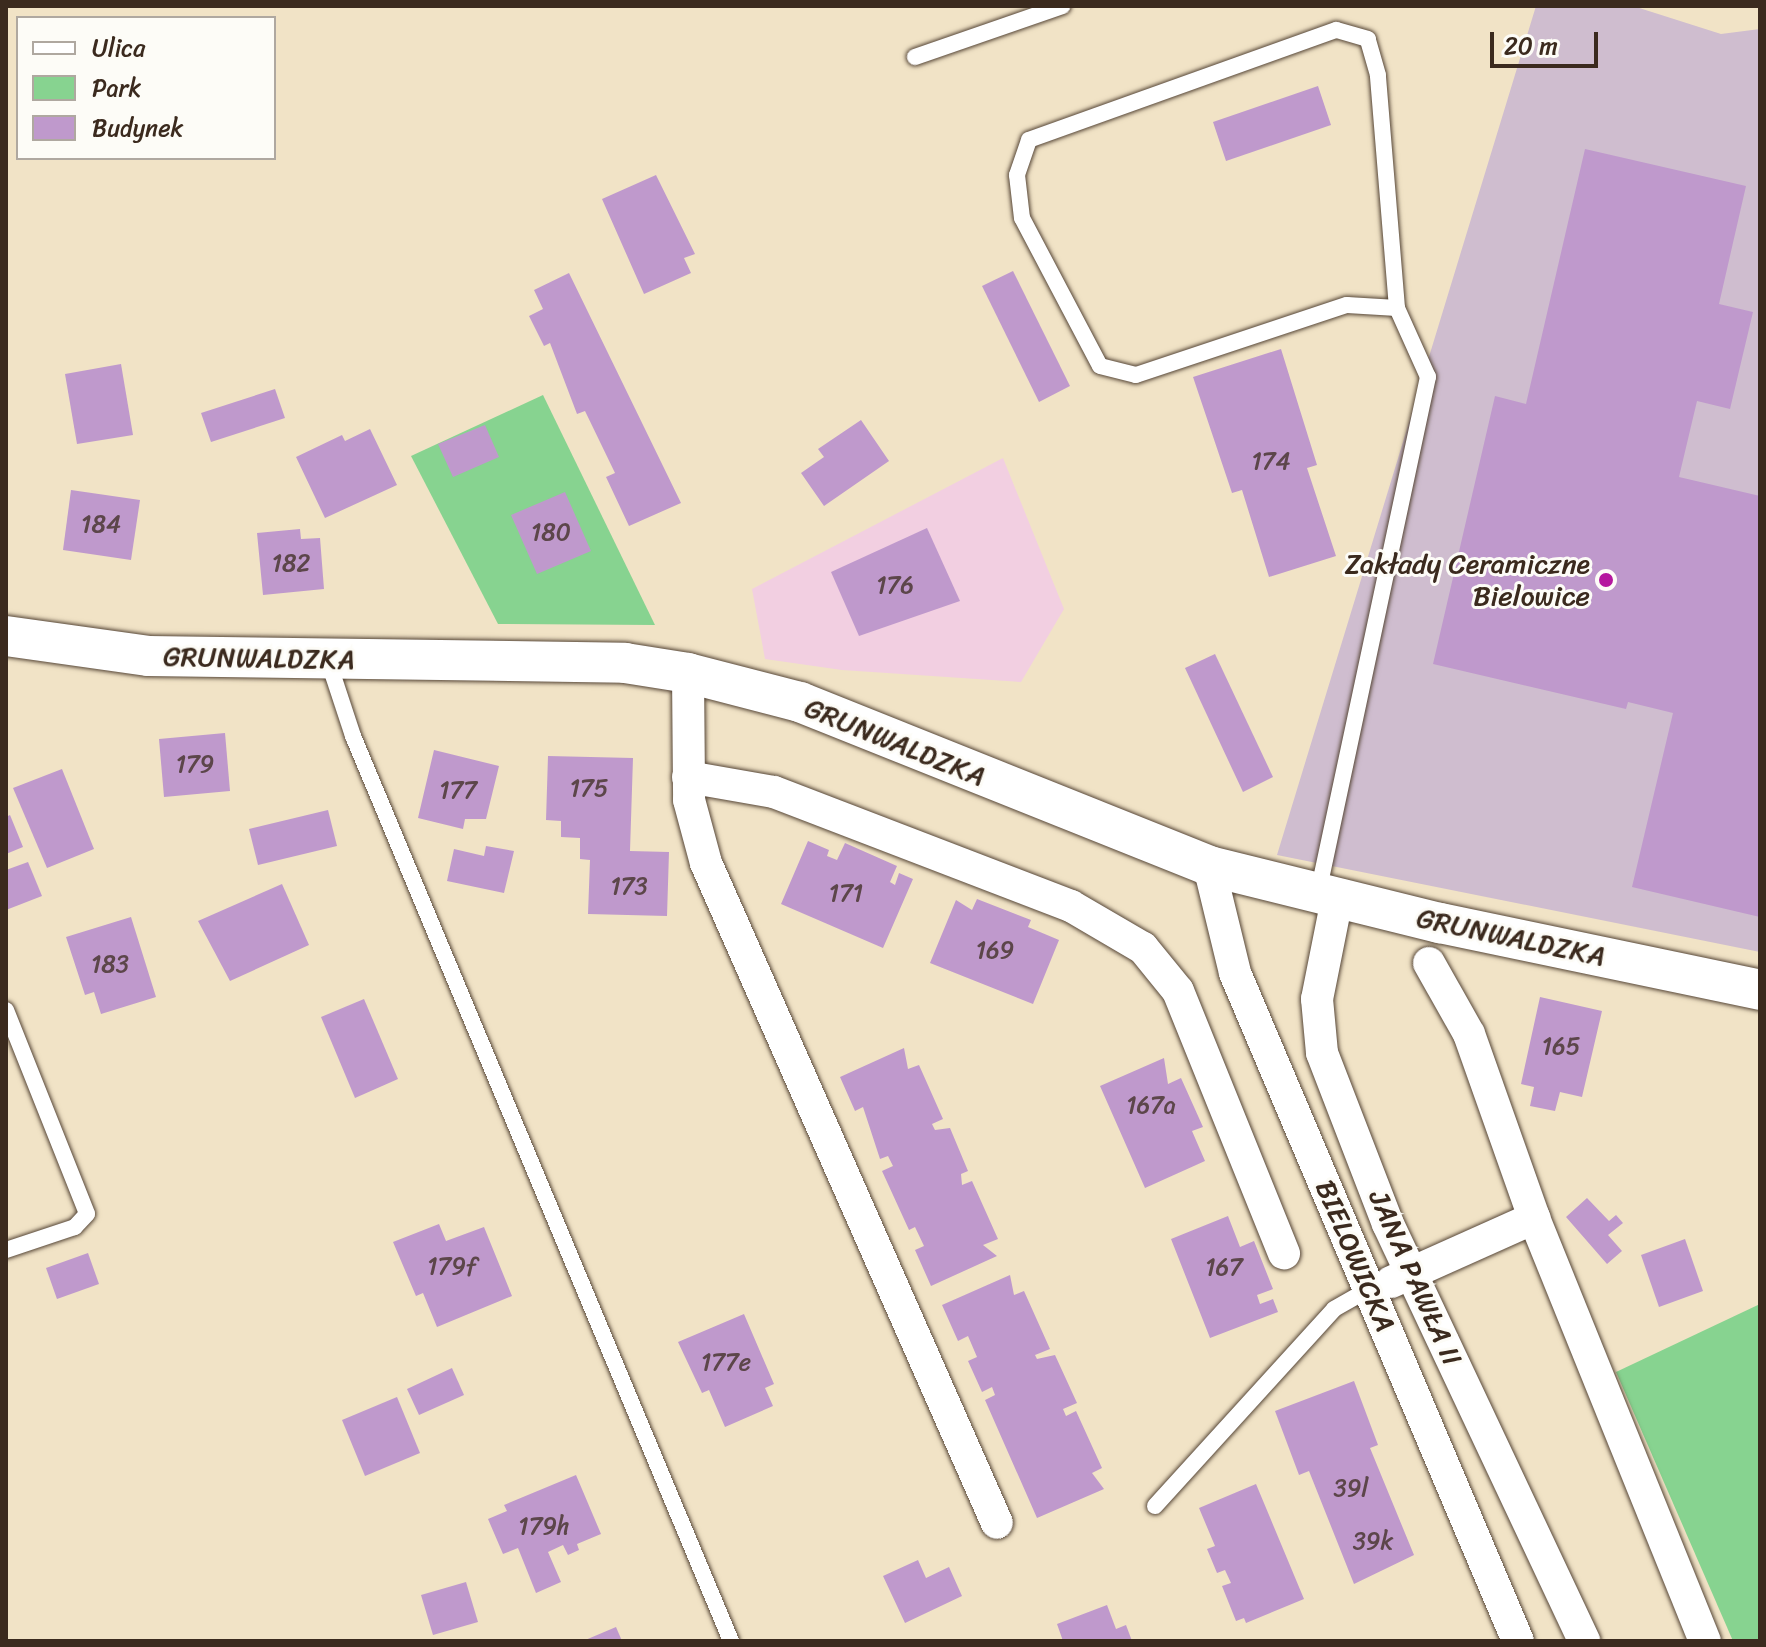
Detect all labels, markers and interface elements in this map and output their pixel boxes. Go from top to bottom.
legend [16,16,276,160]
scale bar [1494,16,1602,66]
text: 20 m [1504,25,1558,67]
text: Ulica [92,27,145,69]
text: Park [92,67,141,109]
text: Budynek [92,107,183,149]
house number: 174 [1252,448,1290,476]
house number: 184 [81,511,121,539]
house number: 180 [531,519,571,547]
place label: Zakłady Ceramiczne Bielowice [1343,547,1590,613]
house number: 182 [272,550,310,578]
marker: Zakłady Ceramiczne Bielowice [1597,571,1615,589]
house number: 176 [876,572,914,600]
street label: GRUNWALDZKA [163,640,355,676]
street label: GRUNWALDZKA [800,691,990,793]
house number: 179 [176,751,214,779]
house number: 175 [570,775,608,803]
house number: 177 [439,777,477,805]
house number: 173 [610,873,648,901]
house number: 171 [829,880,863,908]
street label: GRUNWALDZKA [1414,901,1608,973]
house number: 169 [976,937,1014,965]
house number: 183 [91,951,129,979]
house number: 165 [1542,1033,1580,1061]
house number: 167a [1126,1092,1176,1120]
street label: BIELOWICKA [1308,1175,1402,1337]
street label: JANA PAWŁA II [1361,1185,1469,1371]
house number: 179f [427,1253,477,1281]
house number: 167 [1205,1254,1243,1282]
house number: 177e [701,1349,751,1377]
house number: 39l [1334,1475,1368,1503]
house number: 179h [518,1513,570,1541]
house number: 39k [1353,1528,1393,1556]

